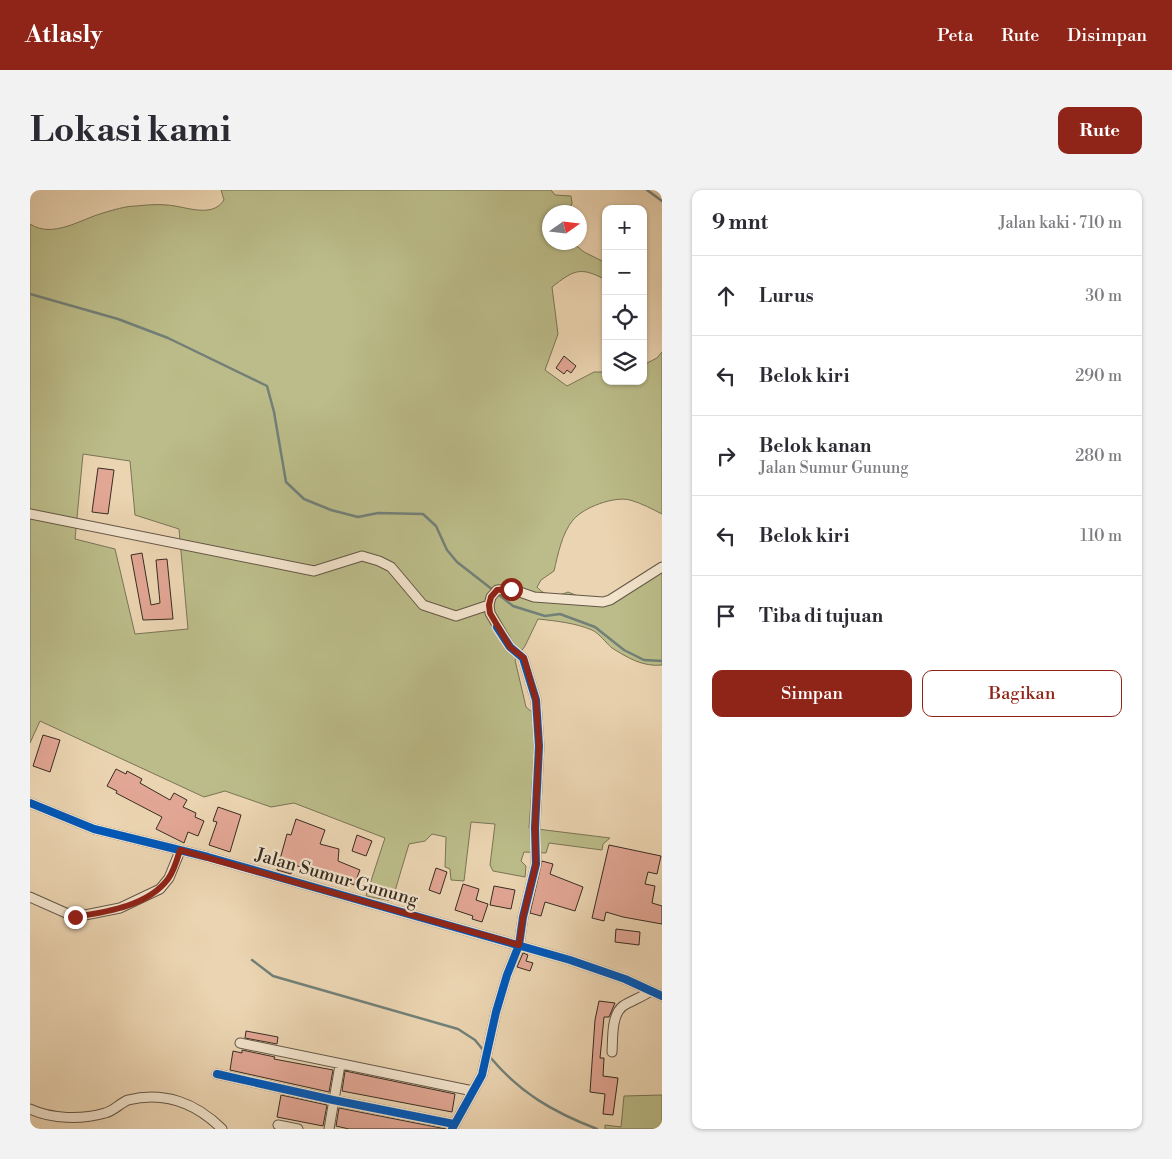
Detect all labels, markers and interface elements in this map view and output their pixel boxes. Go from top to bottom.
text: Atlasly [25,20,102,50]
text: Peta [937,24,973,47]
text: Rute [1001,24,1039,47]
text: Disimpan [1067,24,1147,47]
button: Rute [1058,107,1142,154]
text: Lokasi kami [30,109,231,152]
north arrow [542,205,587,250]
map controls [602,205,647,385]
button: + [602,205,647,250]
text: 9 mnt [712,210,768,236]
text: Jalan kaki · 710 m [999,213,1122,233]
button: − [602,250,647,295]
icon: ahead [712,282,740,310]
text: Lurus [759,284,814,308]
text: 30 m [1085,286,1122,306]
button: locate [602,295,647,340]
button: layers [602,340,647,385]
icon: left [712,362,740,390]
text: Belok kiri [759,364,849,388]
text: 290 m [1075,366,1122,386]
text: Belok kanan [759,434,872,458]
icon: right [712,442,740,470]
text: 280 m [1075,446,1122,466]
text: Jalan Sumur Gunung [759,458,909,478]
icon: left [712,522,740,550]
text: Belok kiri [759,524,849,548]
text: 110 m [1080,526,1122,546]
route start [500,578,523,601]
icon: arrive [712,602,740,630]
text: Tiba di tujuan [759,604,883,628]
button: Simpan [712,670,912,717]
button: Bagikan [922,670,1122,717]
street label: Jalan Sumur Gunung [252,843,422,912]
route end [64,906,87,929]

